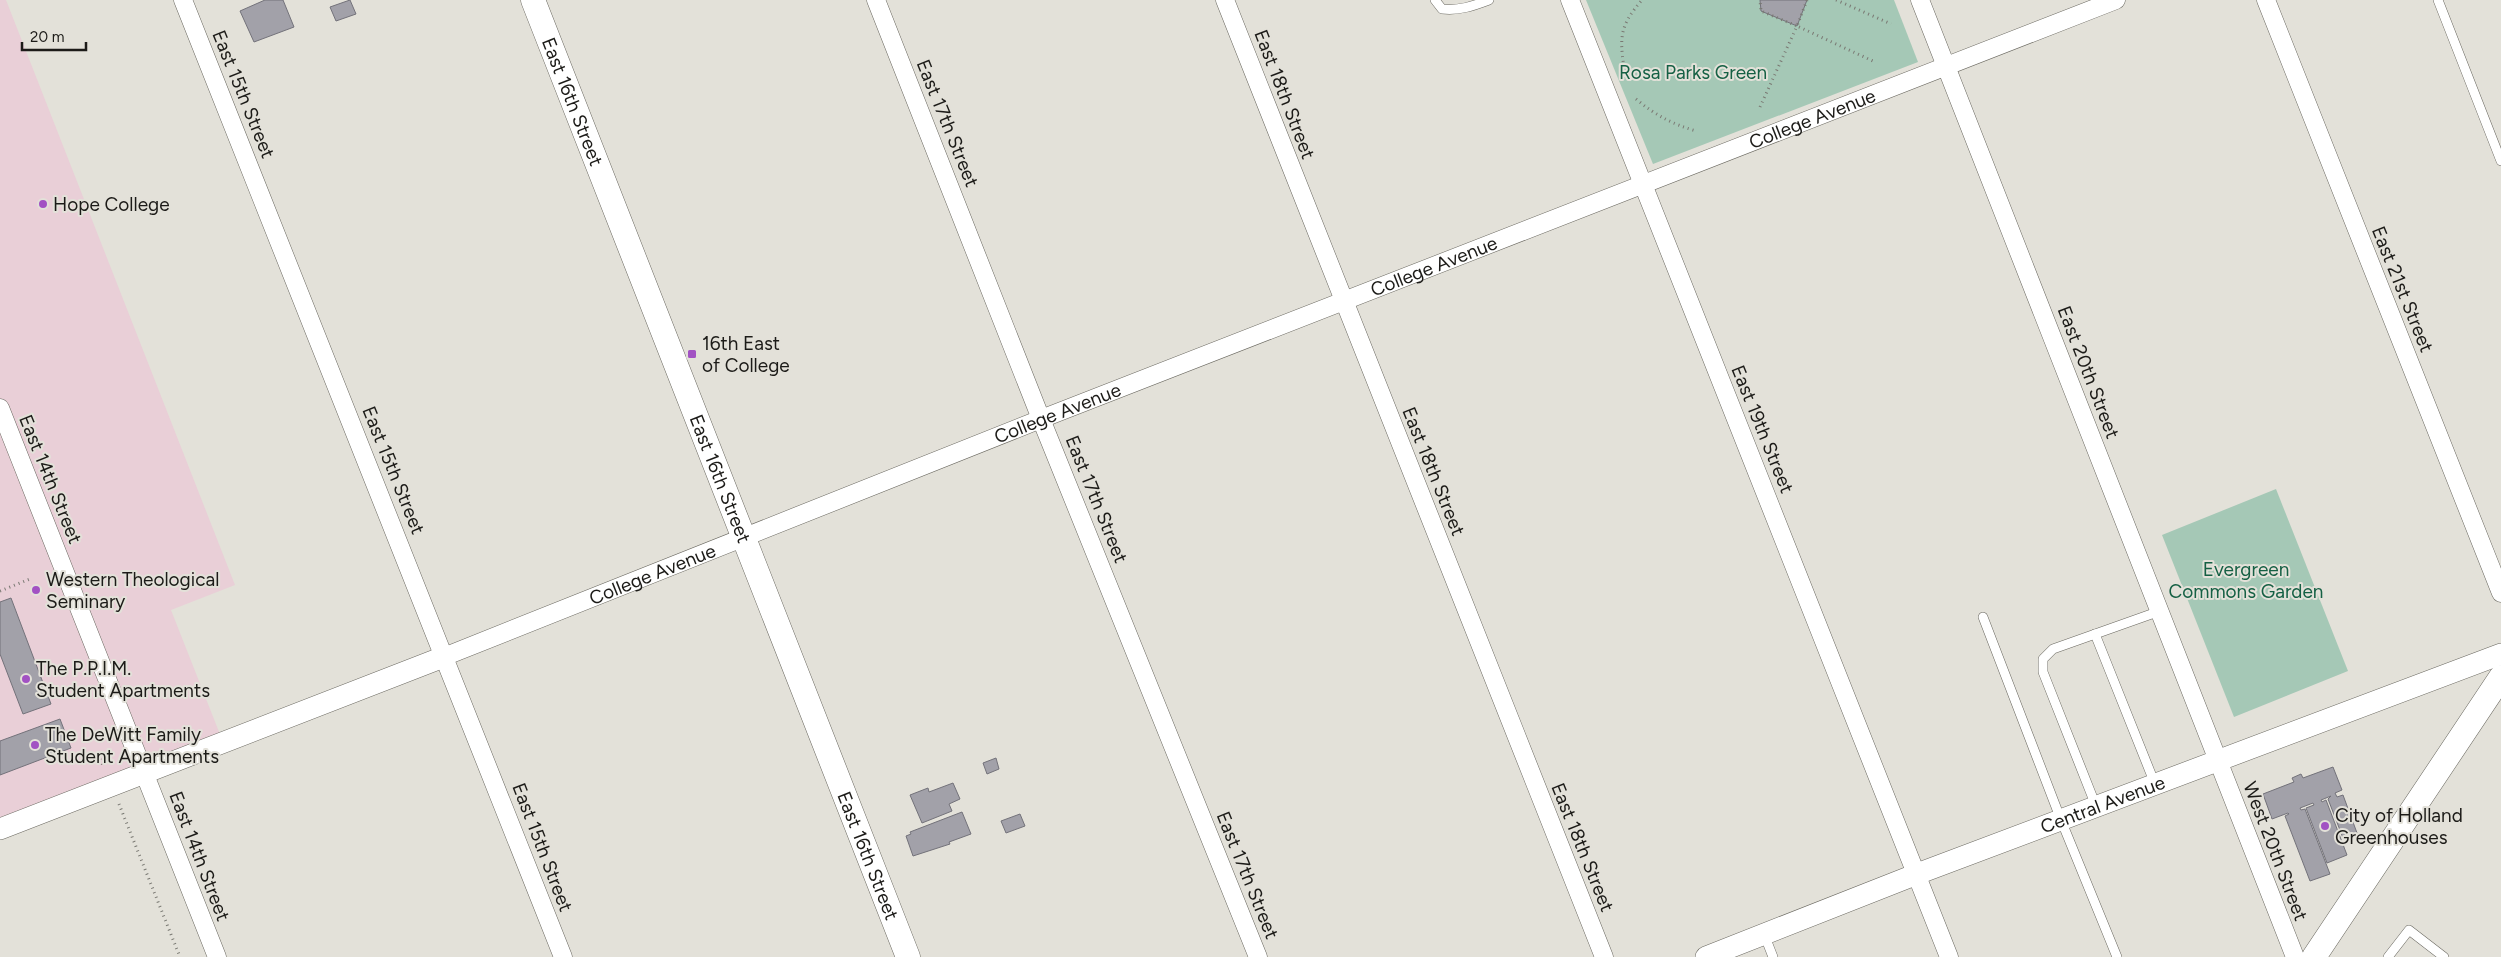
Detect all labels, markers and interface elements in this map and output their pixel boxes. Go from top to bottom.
scale bar [22,20,86,52]
street label: East 18th Street [1249,26,1320,162]
street label: East 15th Street [207,27,280,162]
text: 20 m [30,28,64,46]
street label: East 16th Street [537,34,608,169]
street label: East 17th Street [912,56,984,190]
park label: Rosa Parks Green [1619,61,1767,84]
street label: College Avenue [1746,84,1879,154]
place label: Hope College [53,193,170,216]
marker: Hope College [37,198,49,210]
street label: East 21st Street [2367,223,2438,356]
street label: College Avenue [1367,231,1501,301]
street label: East 20th Street [2053,303,2124,442]
place label: 16th East of College [702,332,790,377]
marker: 16th East of College [686,348,698,360]
street label: East 19th Street [1726,362,1799,497]
street label: College Avenue [991,378,1124,448]
street label: East 15th Street [357,403,430,538]
street label: East 18th Street [1397,403,1470,539]
street label: East 14th Street [14,411,87,547]
street label: East 16th Street [685,411,756,546]
street label: East 17th Street [1061,432,1133,566]
street label: College Avenue [586,539,719,610]
park label: Evergreen Commons Garden [2169,558,2323,603]
place label: Western Theological Seminary [46,568,219,613]
marker: Western Theological Seminary [30,584,42,596]
place label: The P.P.I.M. Student Apartments [36,657,210,702]
marker: The P.P.I.M. Student Apartments [20,673,32,685]
place label: The DeWitt Family Student Apartments [45,723,219,768]
marker: The DeWitt Family Student Apartments [29,739,41,751]
street label: Central Avenue [2037,771,2168,838]
street label: West 20th Street [2238,778,2313,924]
street label: East 18th Street [1546,779,1619,915]
street label: East 15th Street [507,780,578,915]
street label: East 14th Street [164,788,235,924]
street label: East 16th Street [832,788,903,923]
place label: City of Holland Greenhouses [2335,804,2463,849]
street label: East 17th Street [1212,808,1284,942]
marker: City of Holland Greenhouses [2319,820,2331,832]

